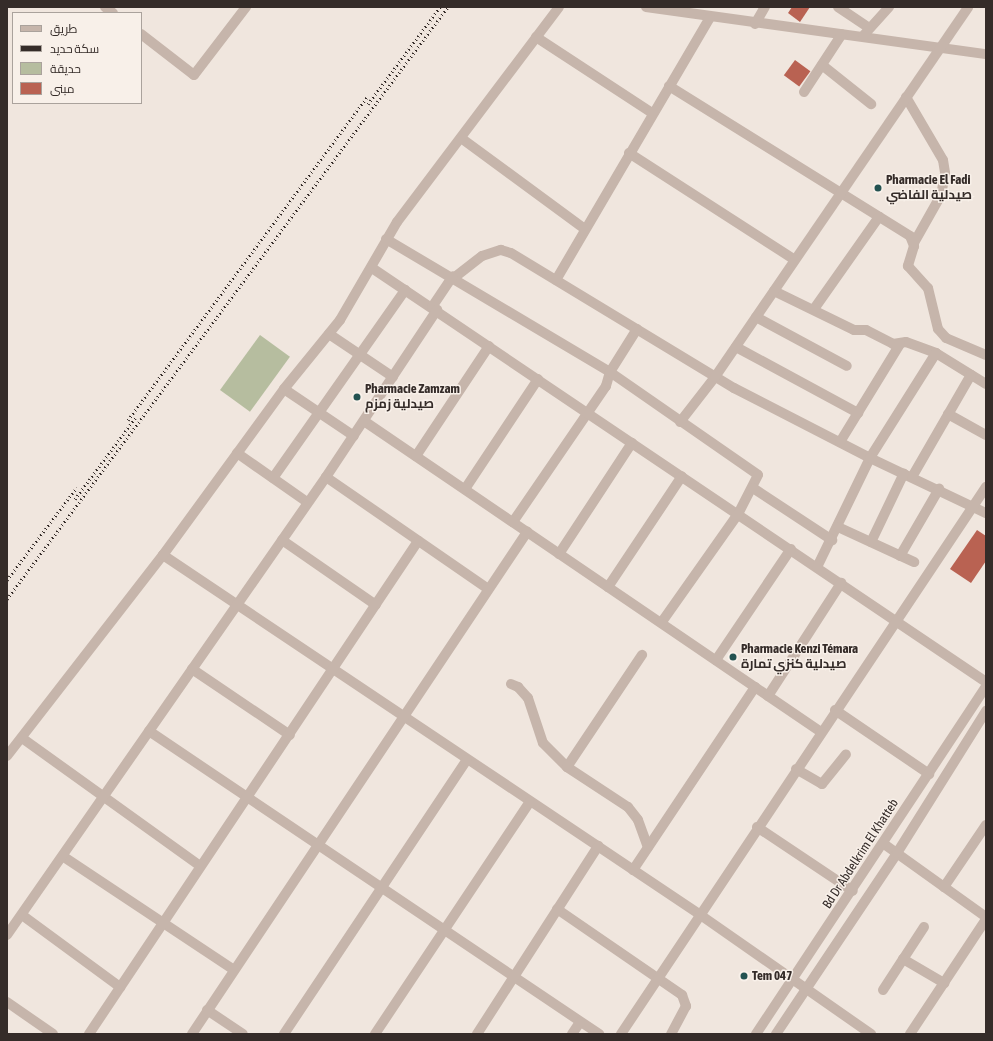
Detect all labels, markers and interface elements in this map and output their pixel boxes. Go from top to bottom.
legend [12,12,142,104]
text: طريق [50,22,77,36]
text: سكة حديد [50,42,99,56]
text: حديقة [50,62,81,76]
text: مبنى [50,82,75,96]
place label: Pharmacie El Fadi صيدلية الفاضي [886,173,972,204]
marker: Pharmacie El Fadi صيدلية الفاضي [873,183,883,193]
place label: Pharmacie Zamzam صيدلية زمزم [365,382,460,413]
marker: Pharmacie Zamzam صيدلية زمزم [352,392,362,402]
place label: Pharmacie Kenzi Témara صيدلية كنزي تمارة [741,642,858,673]
marker: Pharmacie Kenzi Témara صيدلية كنزي تمارة [728,652,738,662]
street label: Bd Dr Abdelkrim El Khatteb [820,796,902,912]
place label: Tem 047 [752,968,792,984]
marker: Tem 047 [739,971,749,981]

